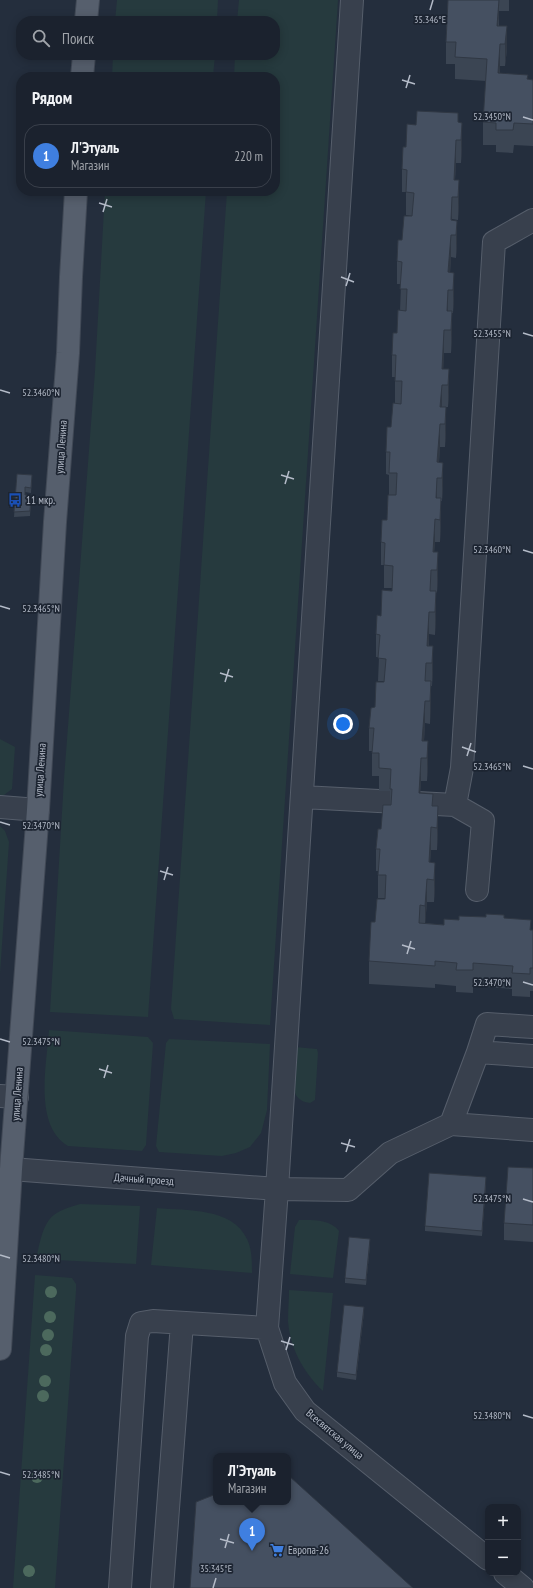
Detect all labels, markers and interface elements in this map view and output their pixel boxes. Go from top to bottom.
text: 35.346°E [414,13,446,26]
search box [16,16,280,60]
icon: search [30,27,52,49]
text: Поиск [62,29,94,48]
text: Рядом [32,87,72,109]
text: 52.3450°N [473,110,511,123]
text: Л'Этуаль [71,138,119,157]
text: 1 [43,148,49,165]
text: 220 m [234,148,263,165]
text: Магазин [71,157,109,174]
text: 52.3455°N [473,327,511,340]
text: 52.3460°N [22,386,60,399]
street label: улица Ленина [52,420,70,474]
bus stop icon: 11 мкр. [7,492,23,508]
place label: 11 мкр. [26,493,55,507]
text: 52.3460°N [473,543,511,556]
text: 52.3465°N [22,602,60,615]
your location [333,714,353,734]
street label: улица Ленина [31,743,49,797]
text: 52.3465°N [473,760,511,773]
text: 52.3470°N [22,819,60,832]
text: 52.3470°N [473,976,511,989]
text: 52.3475°N [22,1035,60,1048]
street label: улица Ленина [8,1067,26,1121]
street label: Дачный проезд [114,1170,175,1188]
text: 52.3475°N [473,1192,511,1205]
text: 52.3480°N [22,1252,60,1265]
street label: Всесвятская улица [303,1406,367,1462]
text: 52.3480°N [473,1409,511,1422]
popup [213,1453,291,1505]
text: Л'Этуаль [228,1461,276,1480]
text: 52.3485°N [22,1468,60,1481]
text: Магазин [228,1480,266,1497]
map controls [485,1504,521,1576]
button: + [485,1504,521,1540]
pin: 1 [239,1518,265,1551]
button: − [485,1540,521,1576]
supermarket icon: Европа-26 [269,1542,285,1558]
place label: Европа-26 [288,1543,329,1557]
text: 35.345°E [200,1562,232,1575]

